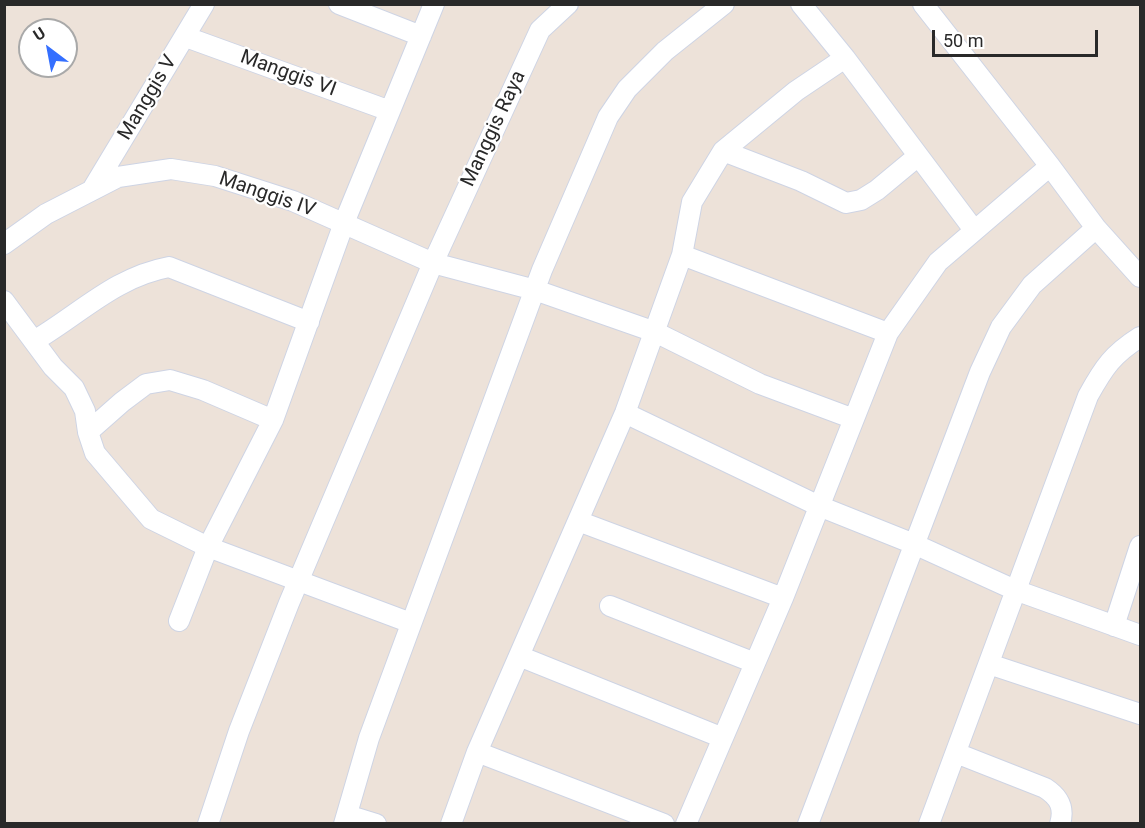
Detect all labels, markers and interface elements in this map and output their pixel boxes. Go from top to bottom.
north arrow [18,18,78,78]
scale bar [935,18,1102,56]
text: U [30,23,49,45]
text: 50 m [943,30,983,51]
street label: Manggis VI [237,46,339,102]
street label: Manggis V [113,51,183,145]
street label: Manggis Raya [457,67,531,191]
street label: Manggis IV [216,167,318,223]

